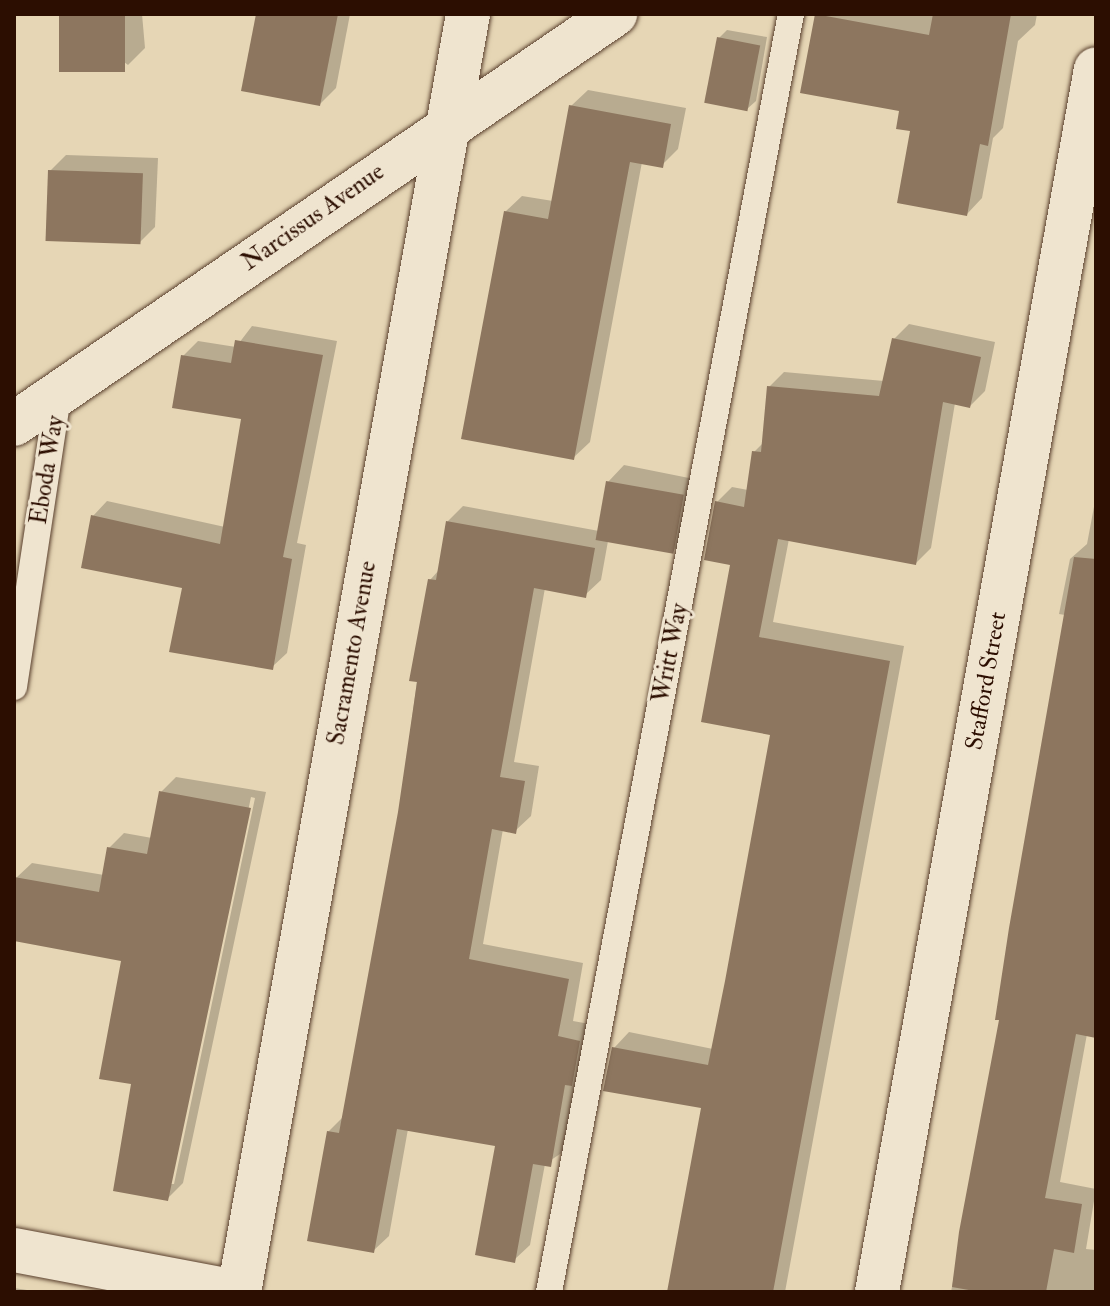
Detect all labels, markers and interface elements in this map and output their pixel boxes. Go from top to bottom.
street label: Narcissus Avenue [236,157,390,277]
street label: Eboda Way [24,413,70,527]
street label: Sacramento Avenue [322,559,382,747]
street label: Writt Way [646,601,694,705]
street label: Stafford Street [960,610,1012,752]

